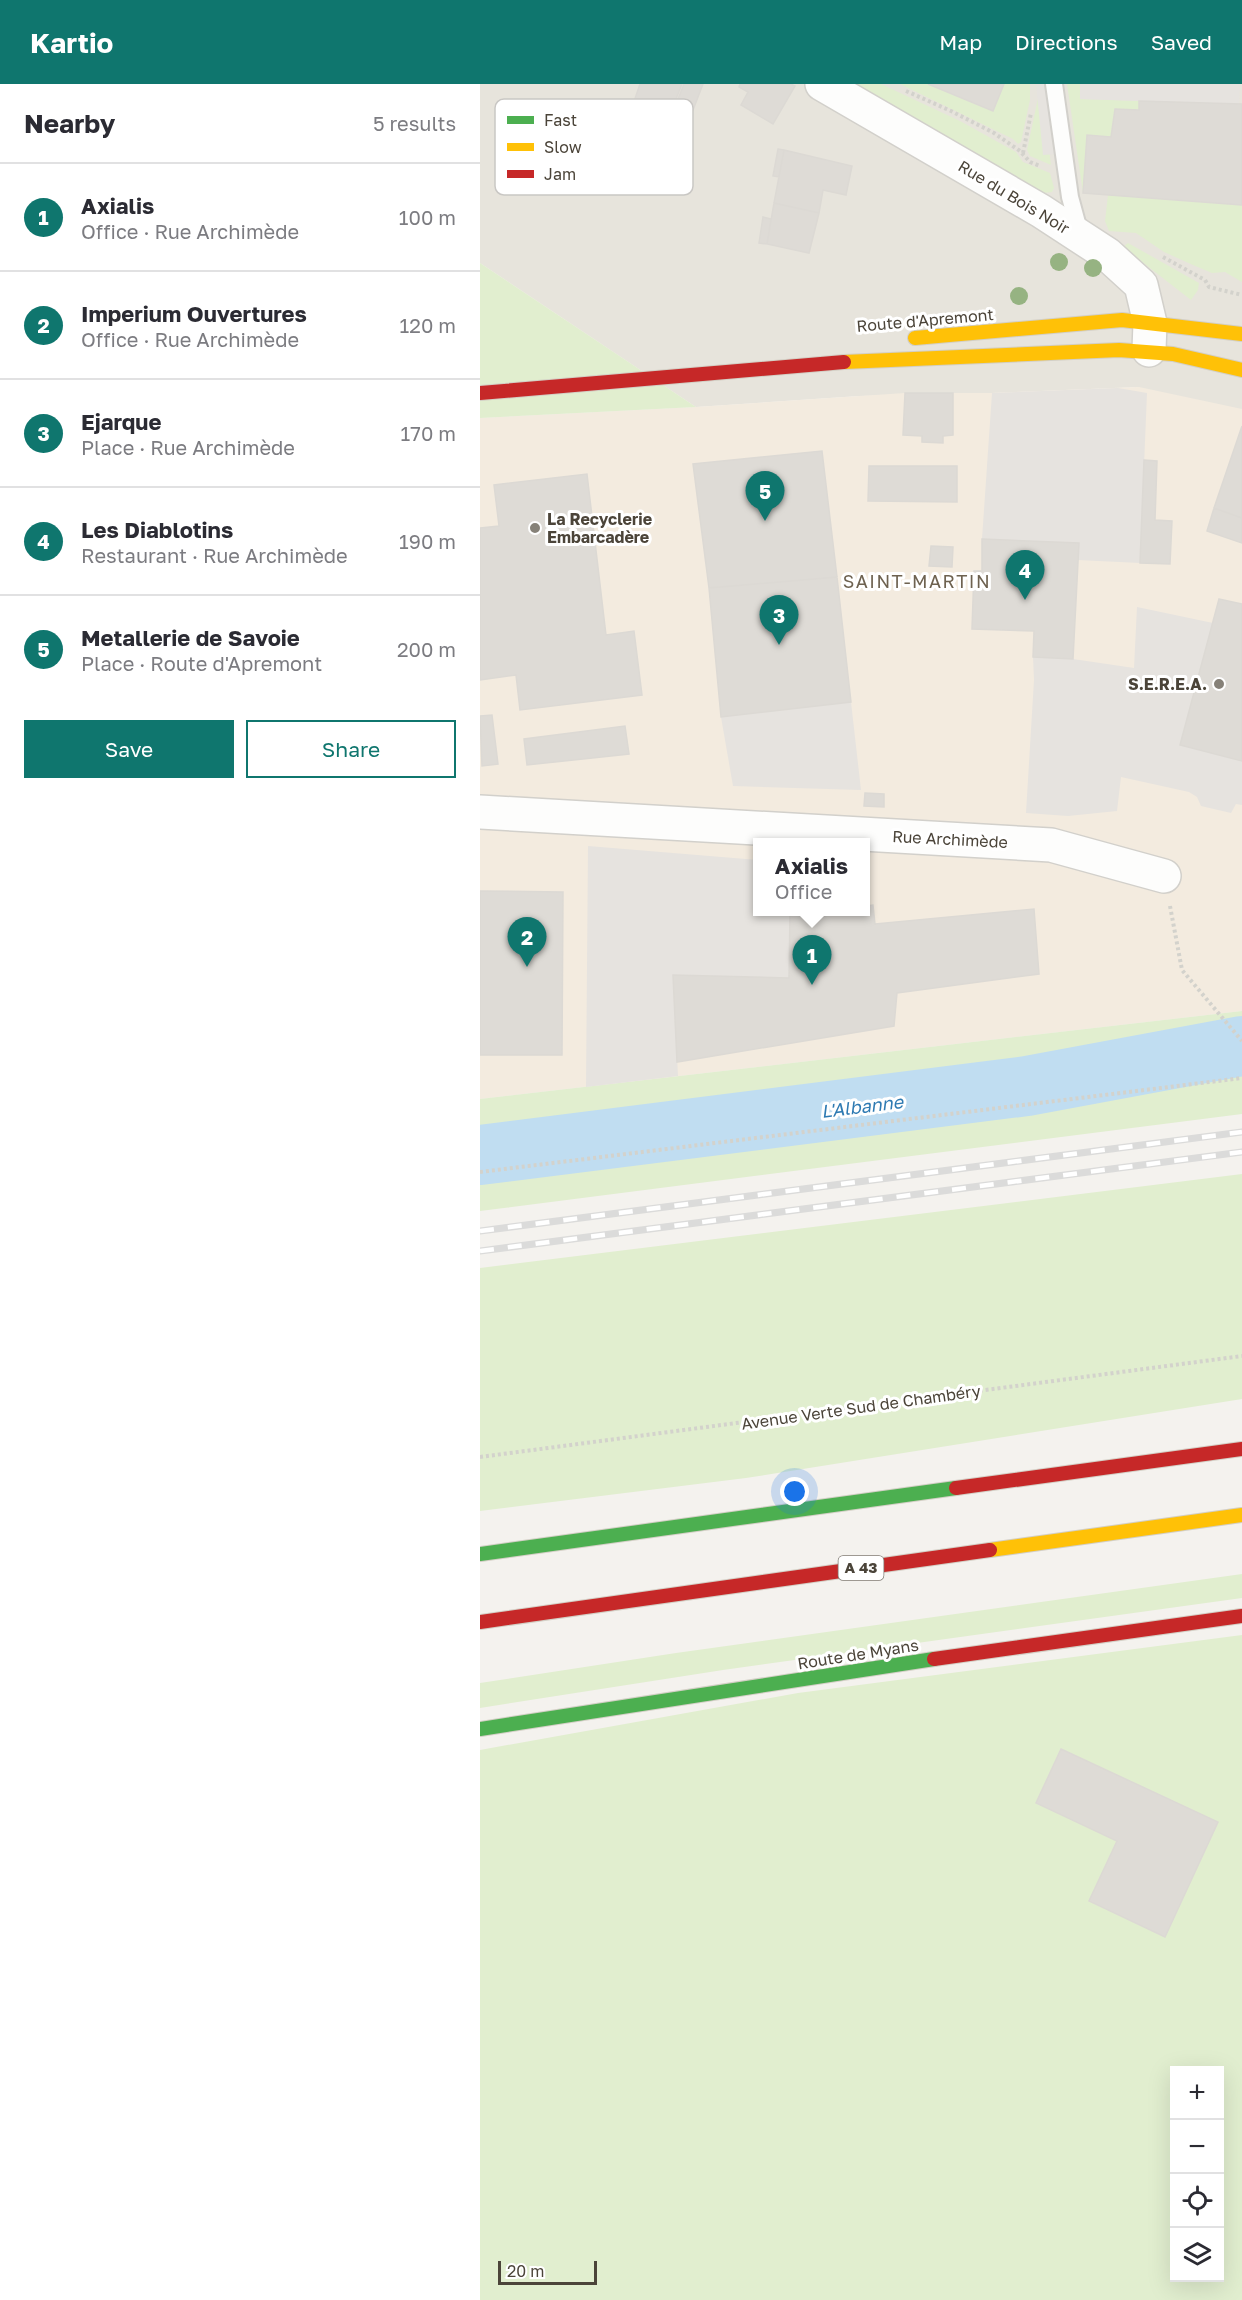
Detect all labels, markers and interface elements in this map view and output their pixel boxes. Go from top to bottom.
text: Kartio [30,26,113,59]
text: Map [939,29,982,55]
text: Directions [1015,29,1118,55]
text: Saved [1151,29,1212,55]
legend [495,99,693,195]
text: Nearby [24,108,115,139]
text: Fast [544,110,577,130]
text: 5 results [373,111,456,135]
text: Slow [544,137,582,157]
street label: Rue du Bois Noir [955,156,1073,238]
text: Jam [544,164,576,184]
text: Axialis [81,192,154,219]
text: 1 [38,205,49,229]
text: 100 m [399,205,456,229]
text: Office · Rue Archimède [81,219,299,243]
text: Imperium Ouvertures [81,300,307,327]
street label: Route d'Apremont [856,304,994,336]
text: 2 [37,313,50,337]
text: 120 m [400,313,456,337]
text: Office · Rue Archimède [81,327,299,351]
text: Ejarque [81,408,161,435]
text: 3 [37,421,50,445]
text: 170 m [401,421,456,445]
text: Place · Rue Archimède [81,435,295,459]
pin: 5 [746,472,784,521]
place label: La Recyclerie Embarcadère [547,509,652,547]
text: Les Diablotins [81,516,233,543]
marker: La Recyclerie Embarcadère [528,521,542,535]
text: 4 [37,529,50,553]
text: 190 m [399,529,456,553]
text: Restaurant · Rue Archimède [81,543,348,567]
pin: 4 [1006,550,1044,600]
district label: SAINT-MARTIN [843,570,991,592]
pin: 3 [760,596,798,645]
text: Metallerie de Savoie [81,624,300,651]
text: 5 [37,637,50,661]
text: 200 m [397,637,456,661]
text: Place · Route d'Apremont [81,651,322,675]
place label: S.E.R.E.A. [1128,674,1207,694]
marker: S.E.R.E.A. [1212,677,1226,691]
button: Save [24,720,234,778]
button: Share [246,720,456,778]
street label: Rue Archimède [892,826,1008,852]
popup [753,838,870,916]
text: Axialis [775,852,848,879]
text: Office [775,879,832,903]
pin: 2 [508,918,546,967]
pin: 1 [792,936,832,985]
water label: L'Albanne [820,1090,906,1122]
street label: Avenue Verte Sud de Chambéry [740,1380,982,1434]
your location [780,1477,809,1506]
road number: A 43 [838,1556,884,1580]
street label: Route de Myans [796,1635,920,1673]
map controls [1170,2066,1224,2282]
button: + [1170,2066,1224,2120]
button: − [1170,2120,1224,2174]
button: locate [1170,2174,1224,2228]
button: layers [1170,2228,1224,2282]
scale bar [498,2258,597,2286]
text: 20 m [507,2261,544,2281]

